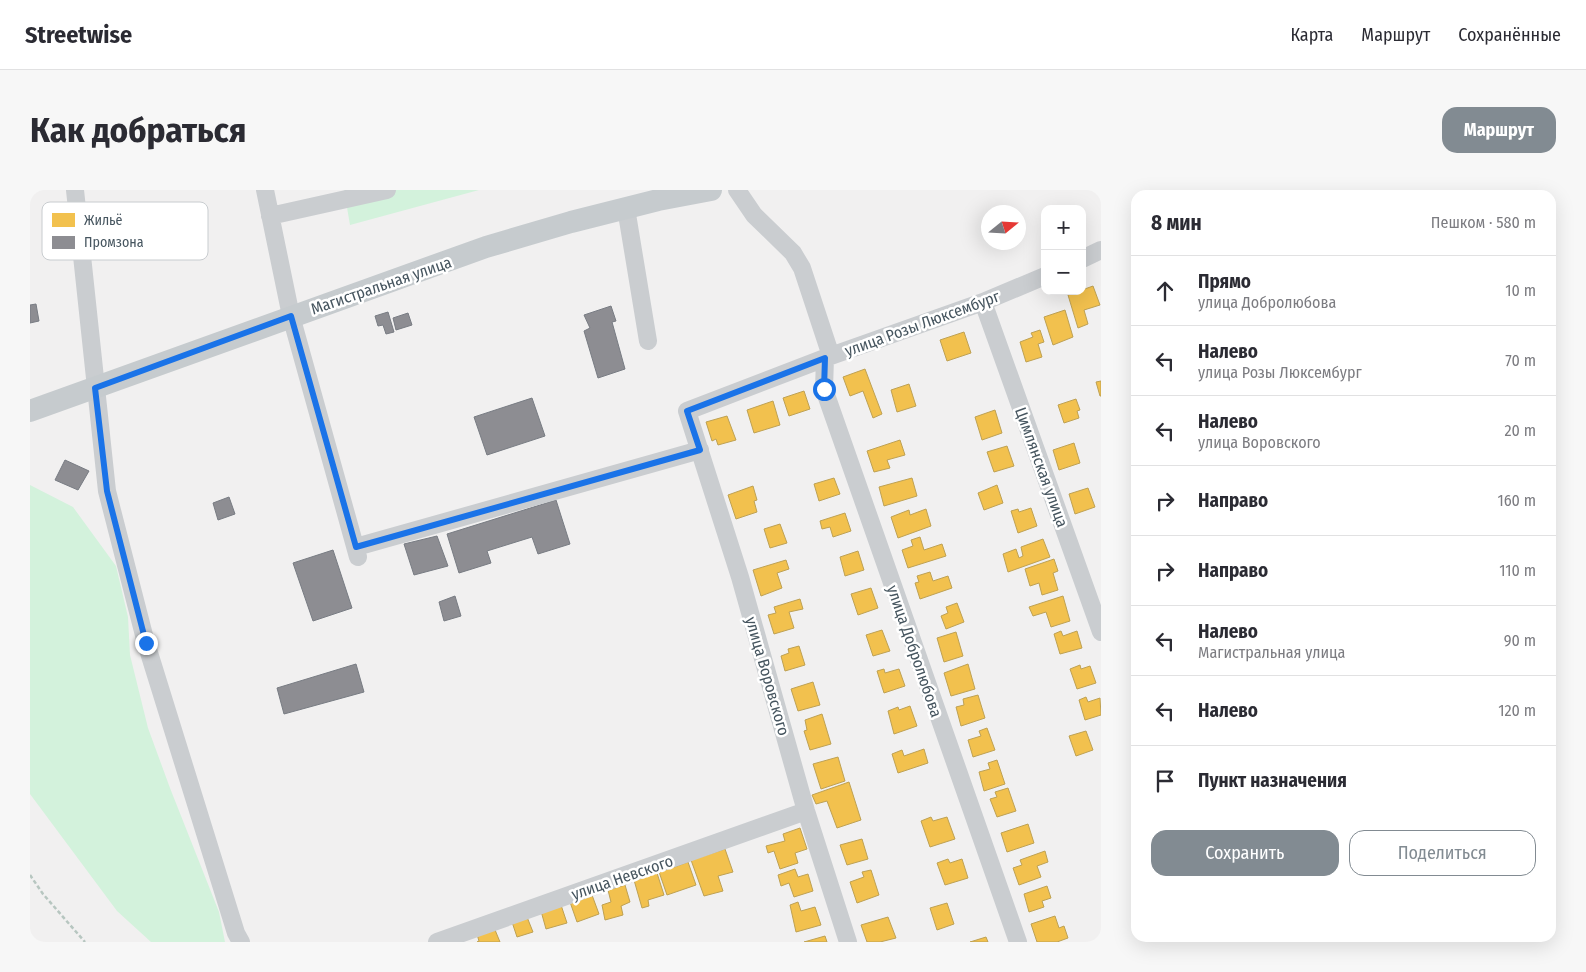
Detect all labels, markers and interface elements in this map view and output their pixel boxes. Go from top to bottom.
text: Streetwise [25,21,132,49]
text: Карта [1290,24,1333,46]
text: Маршрут [1361,24,1430,46]
text: Сохранённые [1458,24,1561,46]
button: Маршрут [1442,107,1556,153]
text: Как добраться [30,109,247,151]
legend [42,202,208,260]
north arrow [981,205,1026,250]
map controls [1041,205,1086,295]
button: + [1041,205,1086,250]
text: 8 мин [1151,210,1202,236]
text: Жильё [84,212,123,229]
text: Пешком · 580 m [1431,213,1536,232]
text: Промзона [84,234,144,251]
button: − [1041,250,1086,295]
street label: Магистральная улица [308,252,454,318]
text: Прямо [1198,270,1251,293]
icon: ahead [1151,277,1179,305]
text: 10 m [1505,281,1536,300]
street label: улица Розы Люксембург [842,286,1003,360]
text: улица Добролюбова [1198,293,1336,312]
text: Налево [1198,340,1258,363]
icon: left [1151,347,1179,375]
text: 70 m [1505,351,1536,370]
text: улица Розы Люксембург [1198,363,1362,382]
route start [813,378,836,401]
street label: Цимлянская улица [1011,405,1072,530]
text: Налево [1198,410,1258,433]
icon: left [1151,417,1179,445]
text: 20 m [1505,421,1536,440]
text: улица Воровского [1198,433,1321,452]
icon: right [1151,487,1179,515]
text: Направо [1198,489,1268,512]
text: 160 m [1497,491,1536,510]
icon: right [1151,557,1179,585]
text: Направо [1198,559,1268,582]
text: 110 m [1499,561,1536,580]
street label: улица Добролюбова [883,583,946,720]
street label: улица Воровского [741,615,794,738]
text: Налево [1198,620,1258,643]
icon: left [1151,627,1179,655]
text: 90 m [1504,631,1536,650]
route end [135,632,158,655]
text: Магистральная улица [1198,643,1345,662]
icon: left [1151,697,1179,725]
text: Налево [1198,699,1258,722]
text: 120 m [1498,701,1536,720]
icon: arrive [1151,767,1179,795]
text: Пункт назначения [1198,769,1347,792]
button: Сохранить [1151,830,1339,876]
button: Поделиться [1349,830,1536,876]
street label: улица Невского [569,851,675,904]

